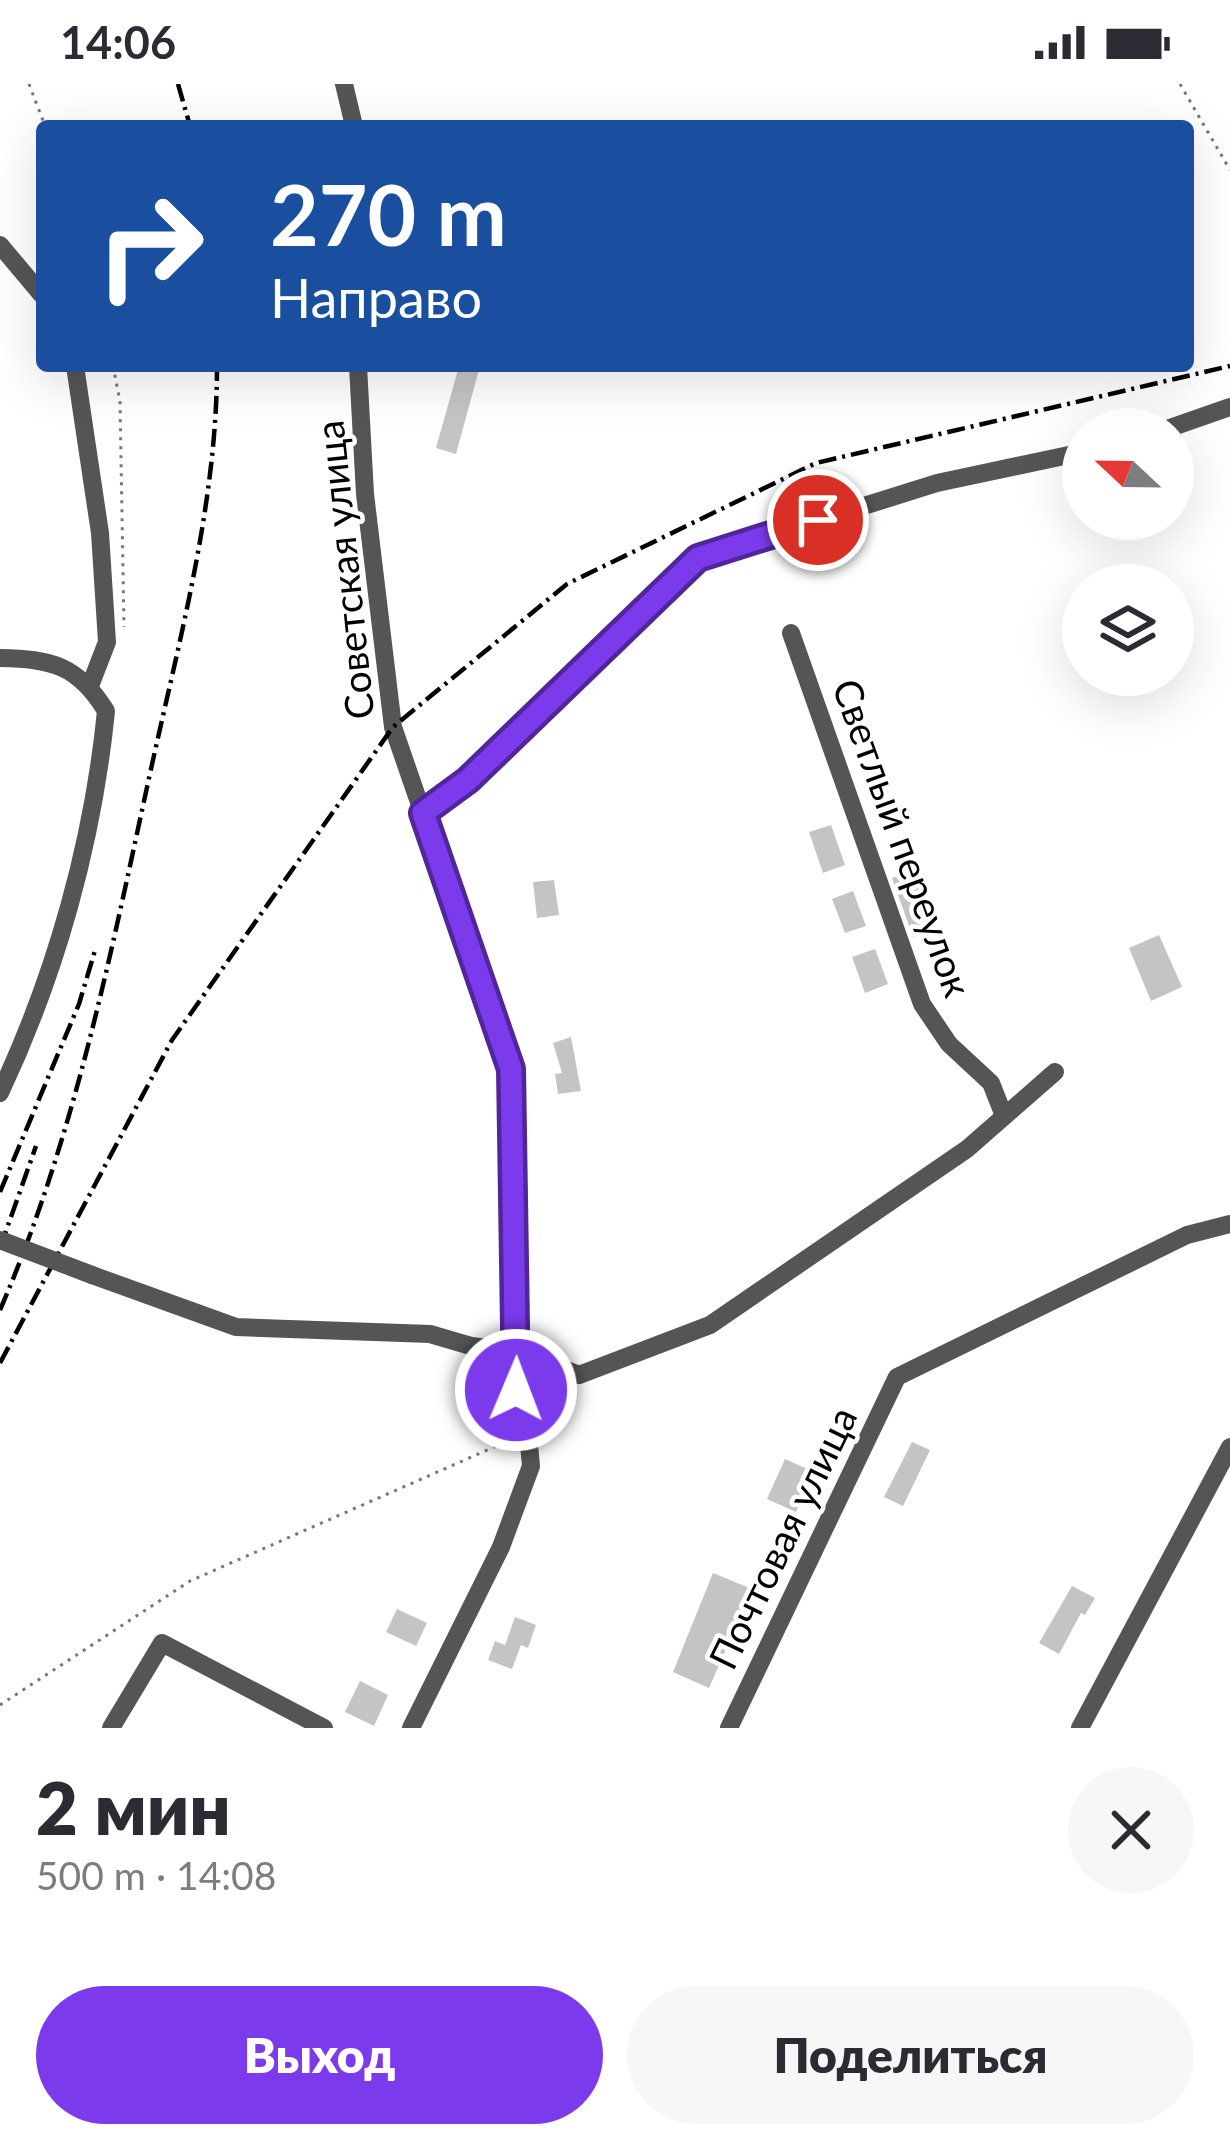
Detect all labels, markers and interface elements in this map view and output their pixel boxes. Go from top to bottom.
text: 14:06 [60,15,176,69]
text: 270 m [270,163,507,264]
icon: right [72,168,228,324]
text: Направо [270,265,482,330]
north arrow [1062,408,1194,540]
map controls [1062,408,1194,696]
street label: Советская улица [305,418,383,722]
pin [767,469,869,571]
icon: arrive [785,487,851,553]
button: layers [1062,564,1194,696]
street label: Светлый переулок [824,673,982,1003]
position arrow [453,1327,579,1453]
street label: Почтовая улица [699,1399,865,1676]
text: 2 мин [36,1764,231,1850]
button: close [1068,1767,1194,1893]
text: 500 m · 14:08 [36,1852,276,1898]
button: Выход [36,1986,603,2124]
button: Поделиться [627,1986,1194,2124]

